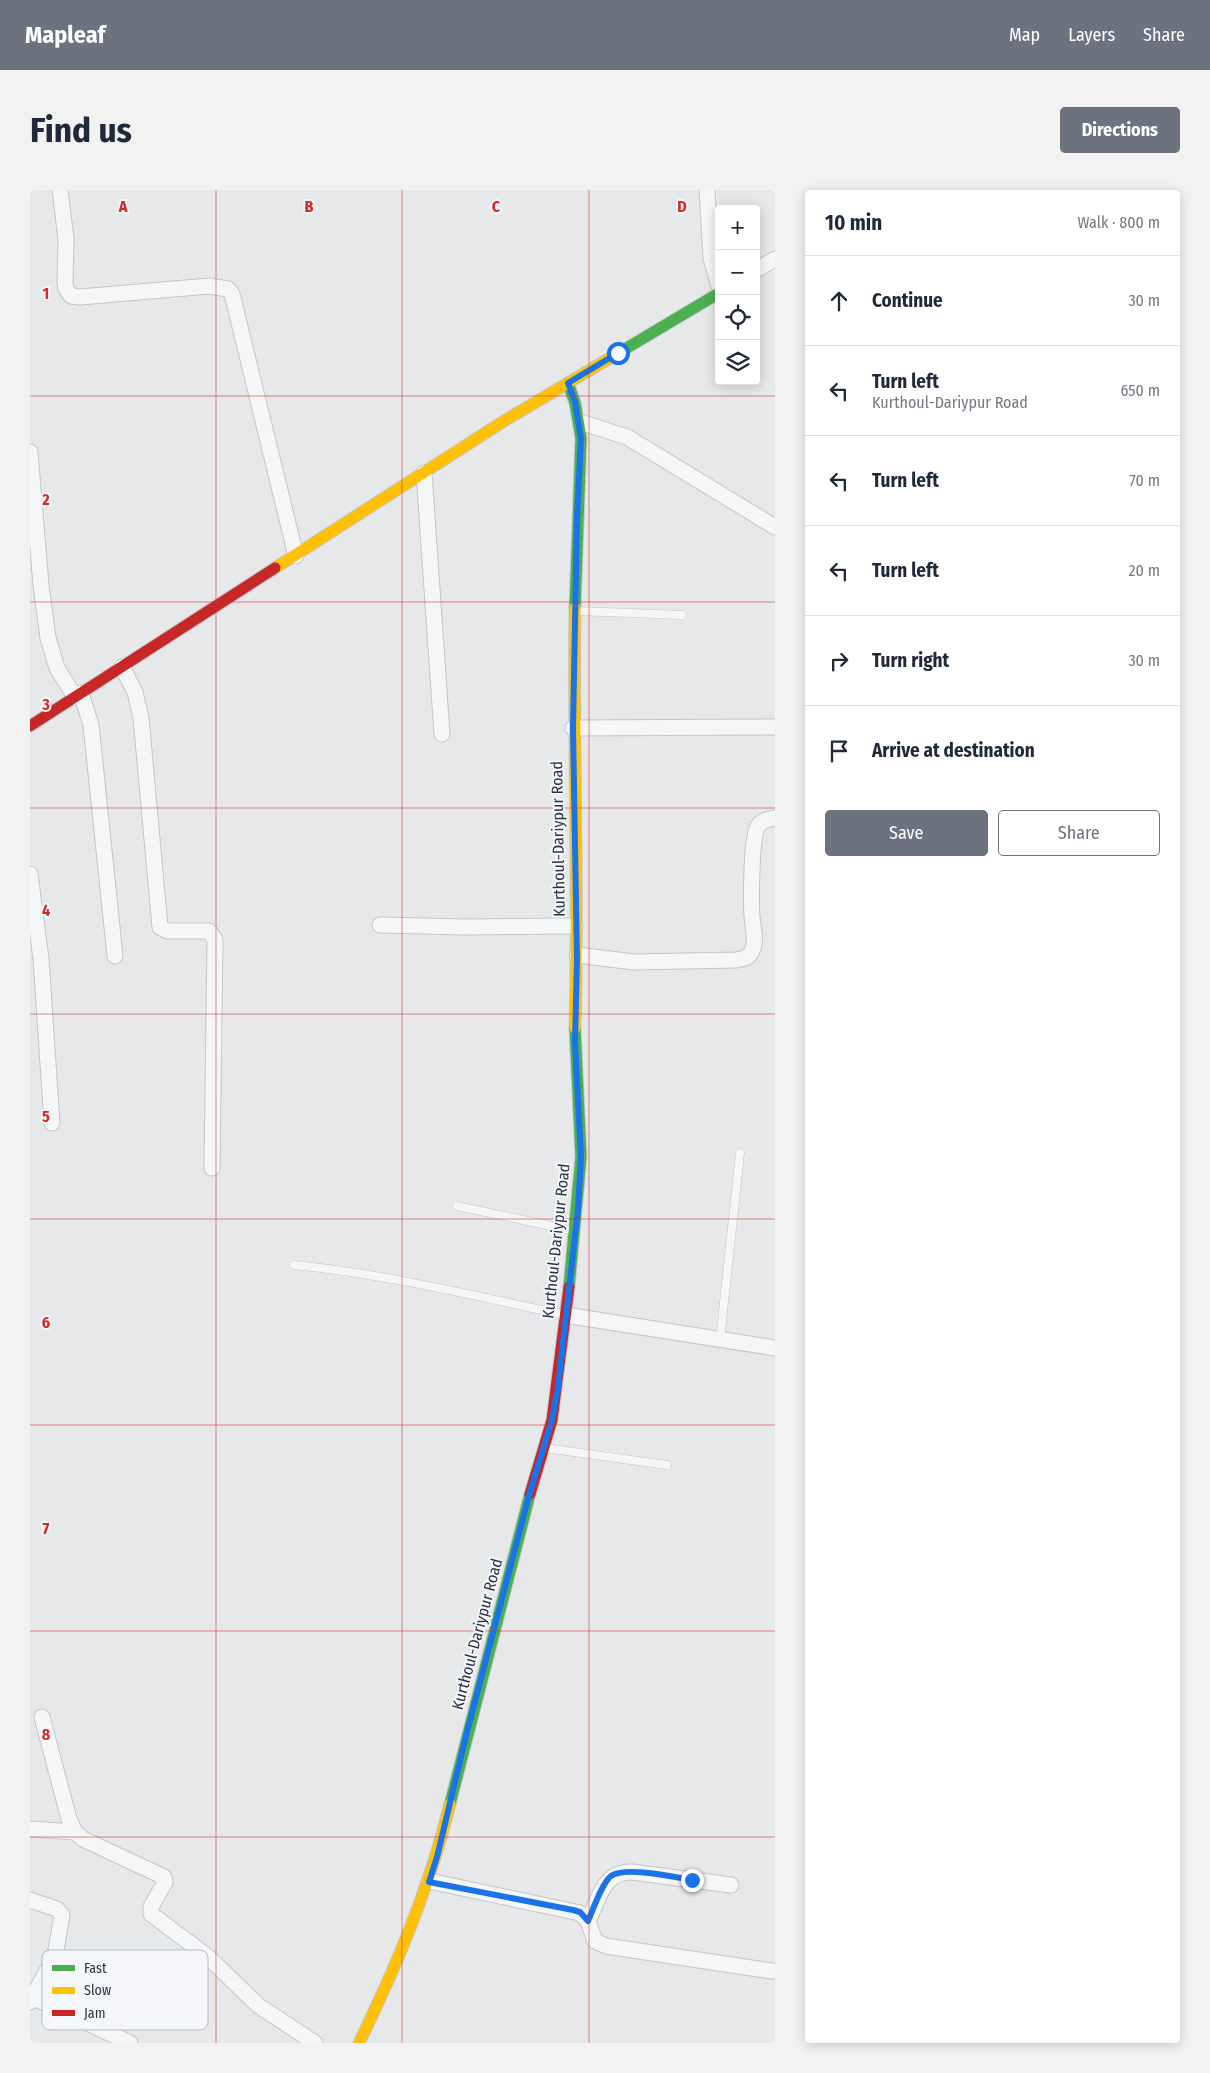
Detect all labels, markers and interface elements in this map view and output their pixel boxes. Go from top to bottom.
text: Mapleaf [25,21,105,49]
text: Map [1009,24,1040,46]
text: Layers [1068,24,1115,46]
text: Share [1143,24,1185,46]
button: Directions [1060,107,1180,153]
text: Find us [30,109,132,151]
text: A [118,197,128,216]
text: B [305,197,314,216]
text: C [492,197,501,216]
text: D [677,197,687,216]
map controls [715,205,760,385]
button: + [715,205,760,250]
text: 10 min [825,210,882,236]
text: Walk · 800 m [1077,213,1160,232]
button: − [715,250,760,295]
text: 1 [43,284,49,303]
icon: ahead [825,287,853,315]
text: Continue [872,289,943,312]
text: 30 m [1128,291,1160,310]
button: locate [715,295,760,340]
button: layers [715,340,760,385]
route start [607,342,630,365]
text: Turn left [872,370,939,393]
icon: left [825,377,853,405]
text: 650 m [1120,381,1160,400]
text: Kurthoul-Dariypur Road [872,393,1028,412]
icon: left [825,467,853,495]
text: Turn left [872,469,939,492]
text: 70 m [1129,471,1160,490]
text: 2 [41,490,50,509]
icon: left [825,557,853,585]
text: Turn left [872,559,939,582]
text: 20 m [1129,561,1160,580]
icon: right [825,647,853,675]
text: Turn right [872,649,949,672]
text: 30 m [1128,651,1160,670]
text: 3 [41,695,50,714]
icon: arrive [825,737,853,765]
text: Arrive at destination [872,739,1035,762]
street label: Kurthoul-Dariypur Road [547,761,569,917]
button: Save [825,810,988,856]
button: Share [998,810,1160,856]
text: 4 [42,901,50,920]
text: 5 [42,1107,50,1126]
street label: Kurthoul-Dariypur Road [538,1163,574,1319]
text: 6 [42,1313,50,1332]
text: 7 [43,1519,50,1538]
street label: Kurthoul-Dariypur Road [448,1556,506,1712]
text: 8 [42,1725,51,1744]
route end [681,1869,704,1892]
legend [42,1950,208,2030]
text: Fast [84,1960,107,1977]
text: Slow [84,1982,111,1999]
text: Jam [84,2005,105,2022]

